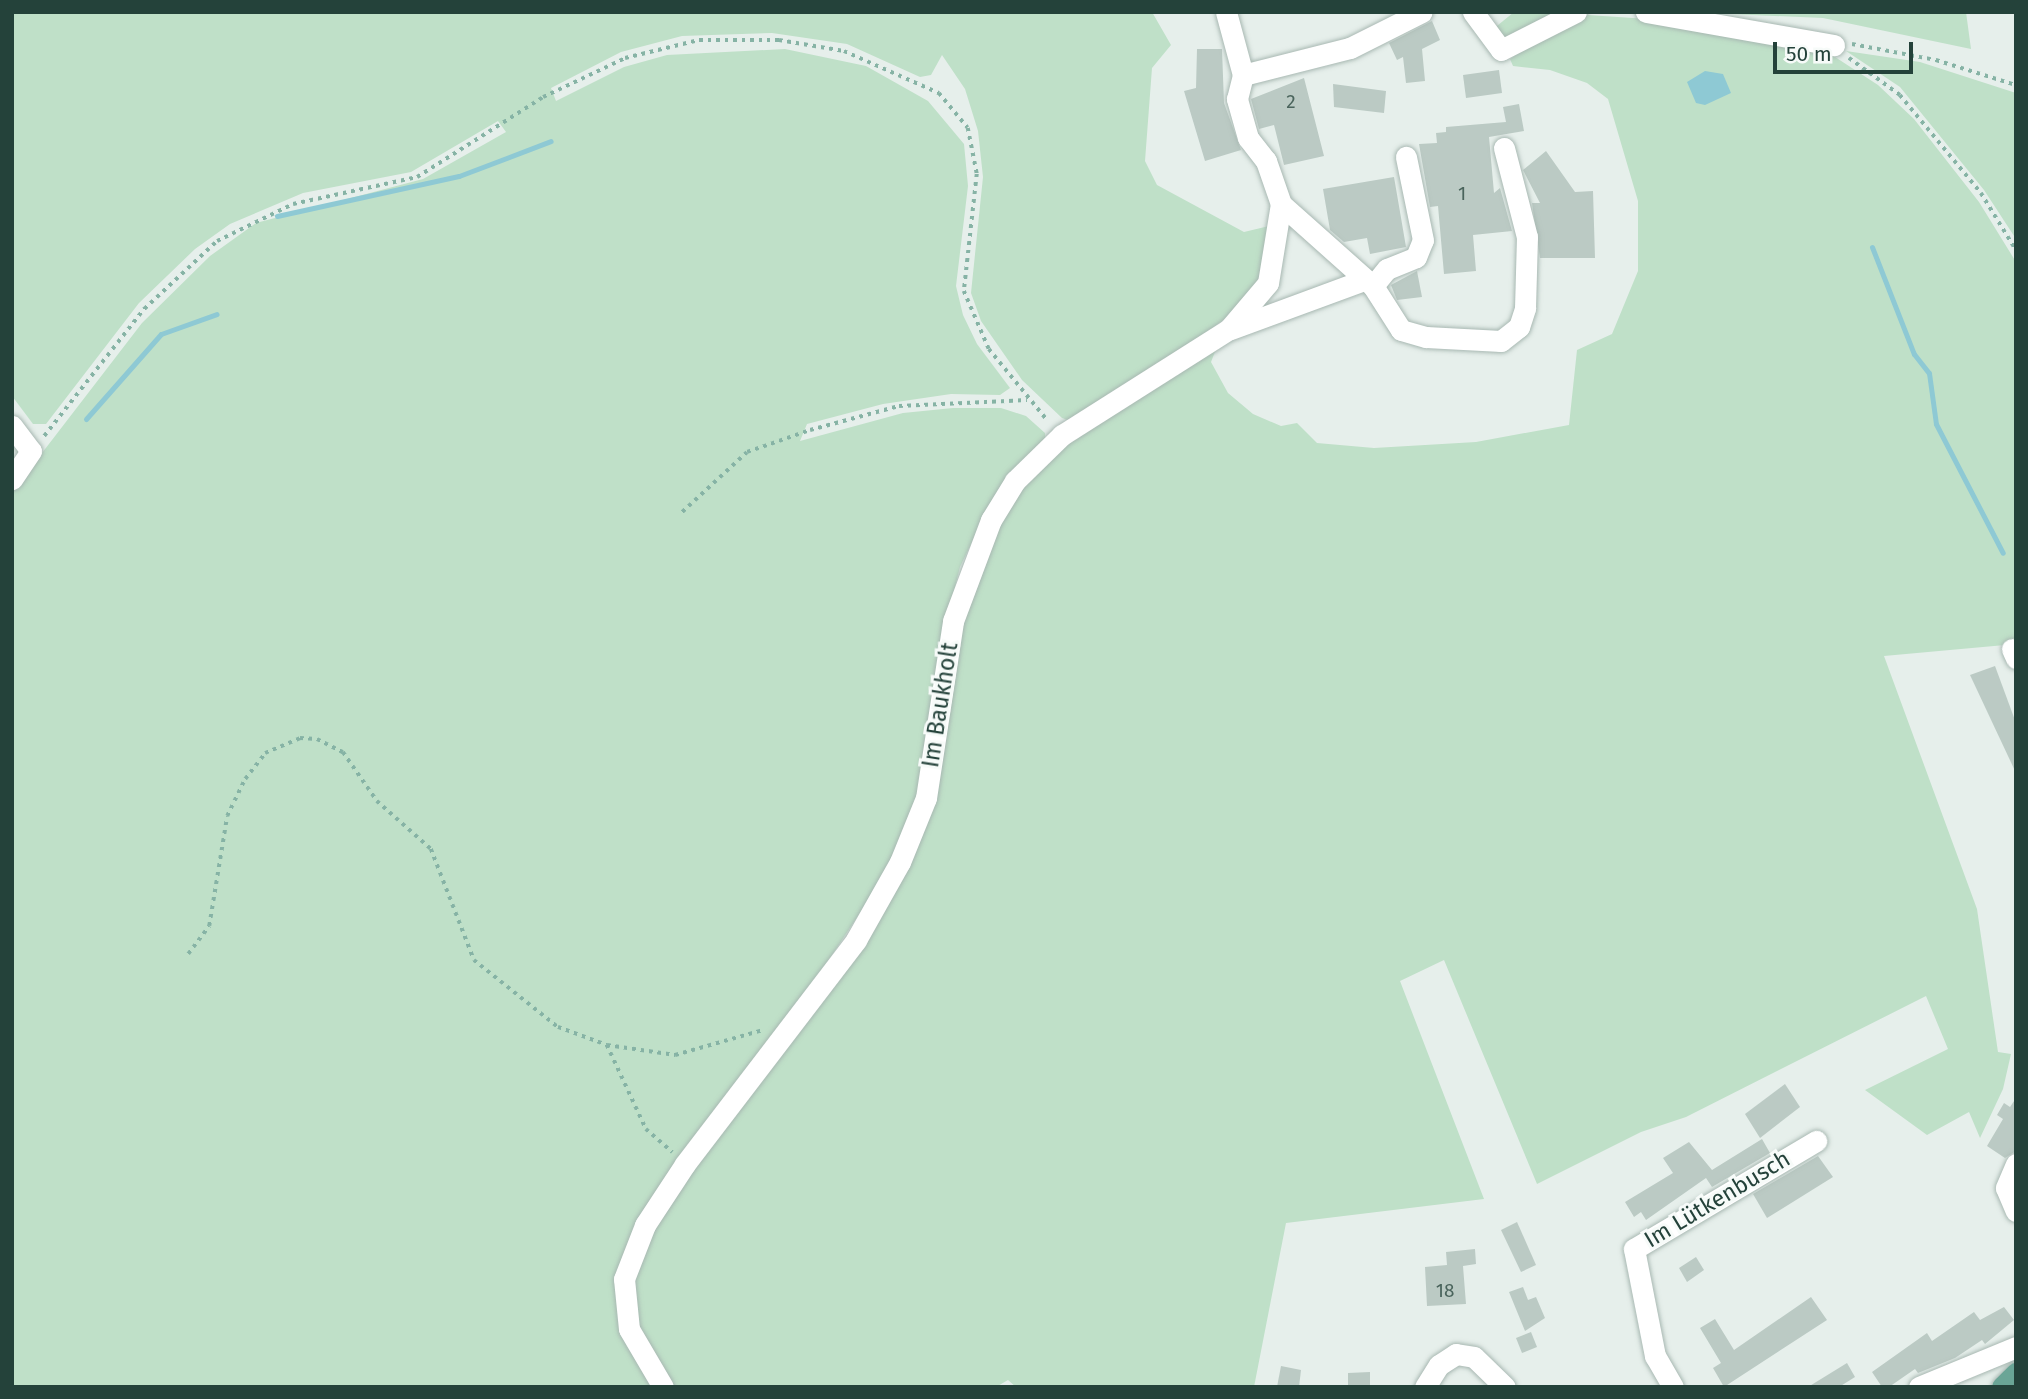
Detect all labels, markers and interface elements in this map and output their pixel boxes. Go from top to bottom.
scale bar [1776,28,1916,72]
text: 50 m [1786,41,1832,67]
house number: 2 [1286,91,1296,113]
house number: 1 [1458,183,1466,205]
street label: Im Baukholt [916,641,964,769]
street label: Im Lütkenbusch [1639,1145,1795,1253]
house number: 18 [1436,1280,1454,1302]

